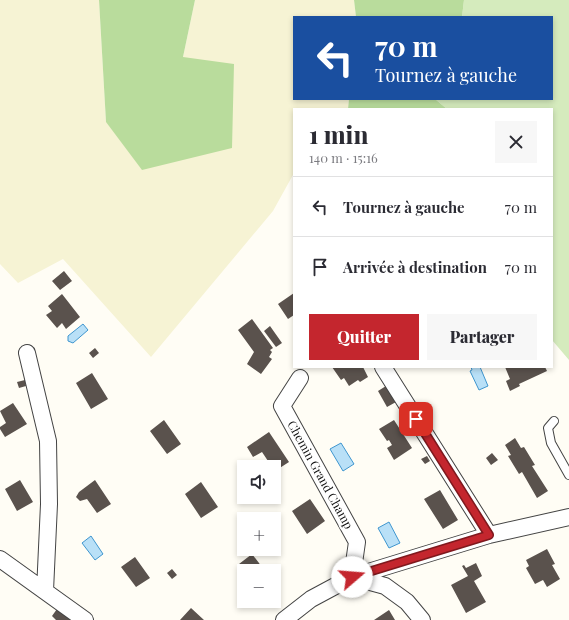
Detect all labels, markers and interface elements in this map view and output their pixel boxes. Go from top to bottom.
text: 70 m [375,27,438,64]
icon: left [309,32,361,84]
text: Tournez à gauche [375,63,517,87]
text: 1 min [309,118,368,150]
button: close [495,121,537,163]
text: 140 m · 15:16 [309,149,378,166]
icon: left [309,196,331,218]
text: Tournez à gauche [343,197,465,217]
text: 70 m [505,197,537,217]
icon: arrive [309,256,331,278]
text: Arrivée à destination [343,257,487,277]
text: 70 m [505,257,537,277]
button: Quitter [309,314,419,360]
button: Partager [427,314,537,360]
pin [399,402,433,436]
icon: arrive [405,408,427,430]
street label: Chemin Grand Champ [284,417,357,532]
map controls [237,460,281,608]
button: sound [237,460,281,504]
button: + [237,512,281,556]
position arrow [331,556,373,598]
button: − [237,564,281,608]

